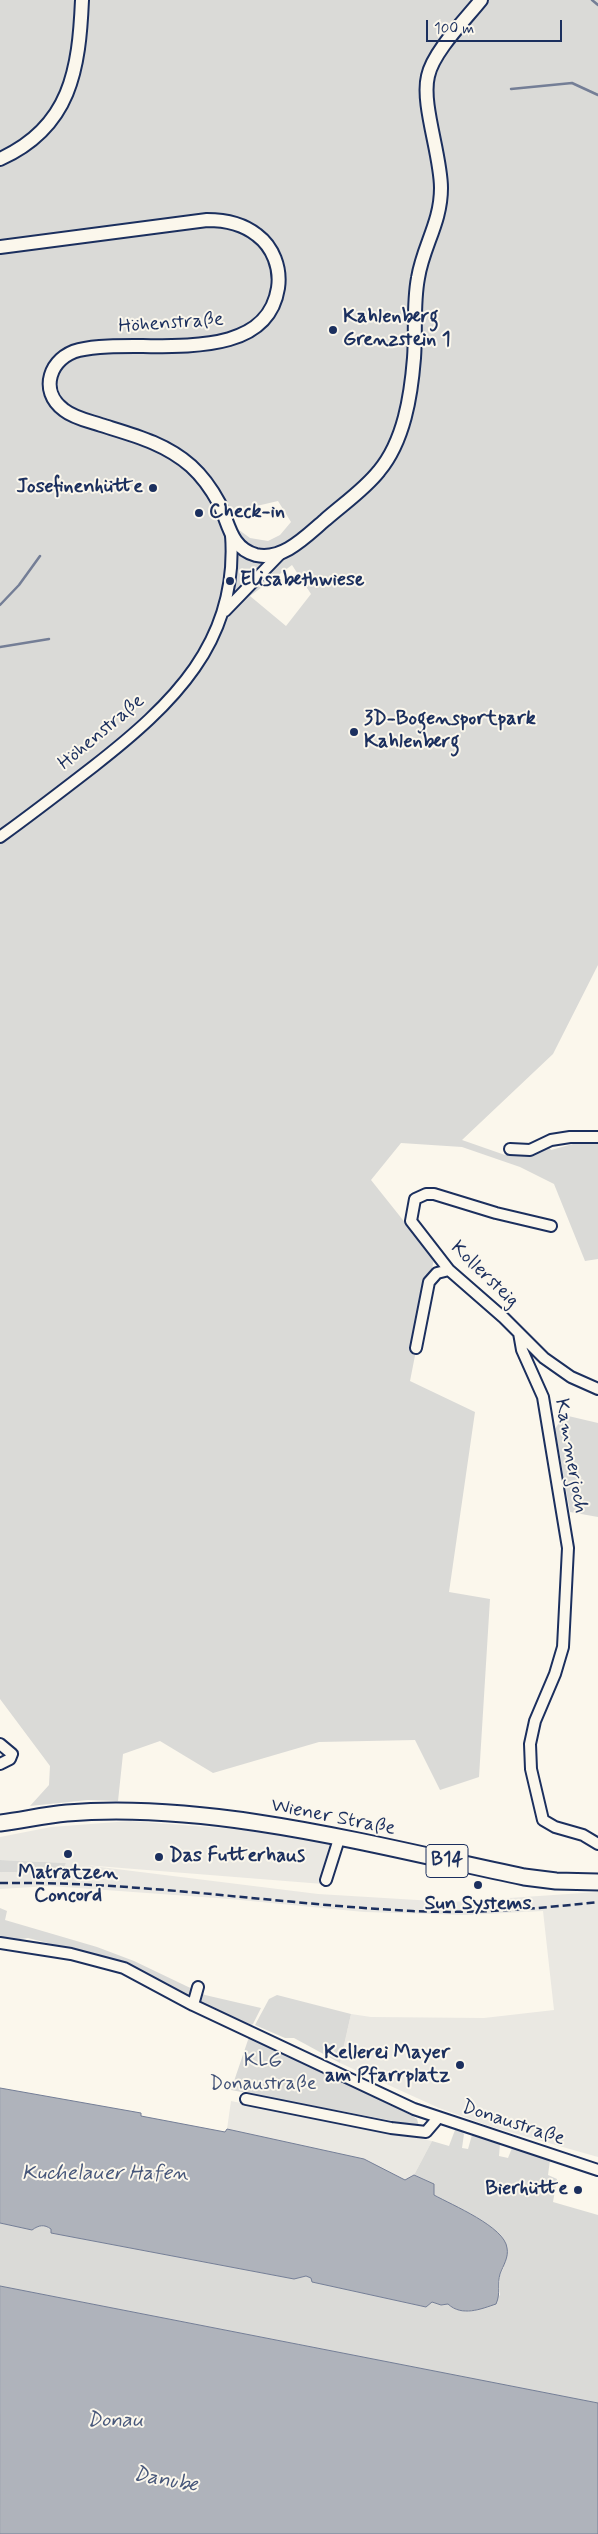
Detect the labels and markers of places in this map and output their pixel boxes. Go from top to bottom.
place label: Kahlenberg Grenzstein 1 [343,306,451,353]
marker: Kahlenberg Grenzstein 1 [327,324,339,336]
place label: Josefinenhütte [16,476,143,500]
marker: Josefinenhütte [147,482,159,494]
place label: Check-in [209,501,285,525]
marker: Check-in [193,507,205,519]
place label: Elisabethwiese [240,569,364,593]
marker: Elisabethwiese [224,575,236,587]
place label: 3D-Bogensportpark Kahlenberg [364,708,536,755]
marker: 3D-Bogensportpark Kahlenberg [348,726,360,738]
place label: Das Futterhaus [169,1845,305,1869]
marker: Matratzen Concord [62,1848,74,1860]
marker: Das Futterhaus [153,1851,165,1863]
place label: Matratzen Concord [18,1862,118,1909]
marker: Sun Systems [472,1879,484,1891]
place label: Sun Systems [425,1893,531,1917]
place label: Kellerei Mayer am Pfarrplatz [324,2042,450,2089]
marker: Kellerei Mayer am Pfarrplatz [454,2059,466,2071]
place label: Bierhütte [485,2178,568,2202]
marker: Bierhütte [572,2184,584,2196]

